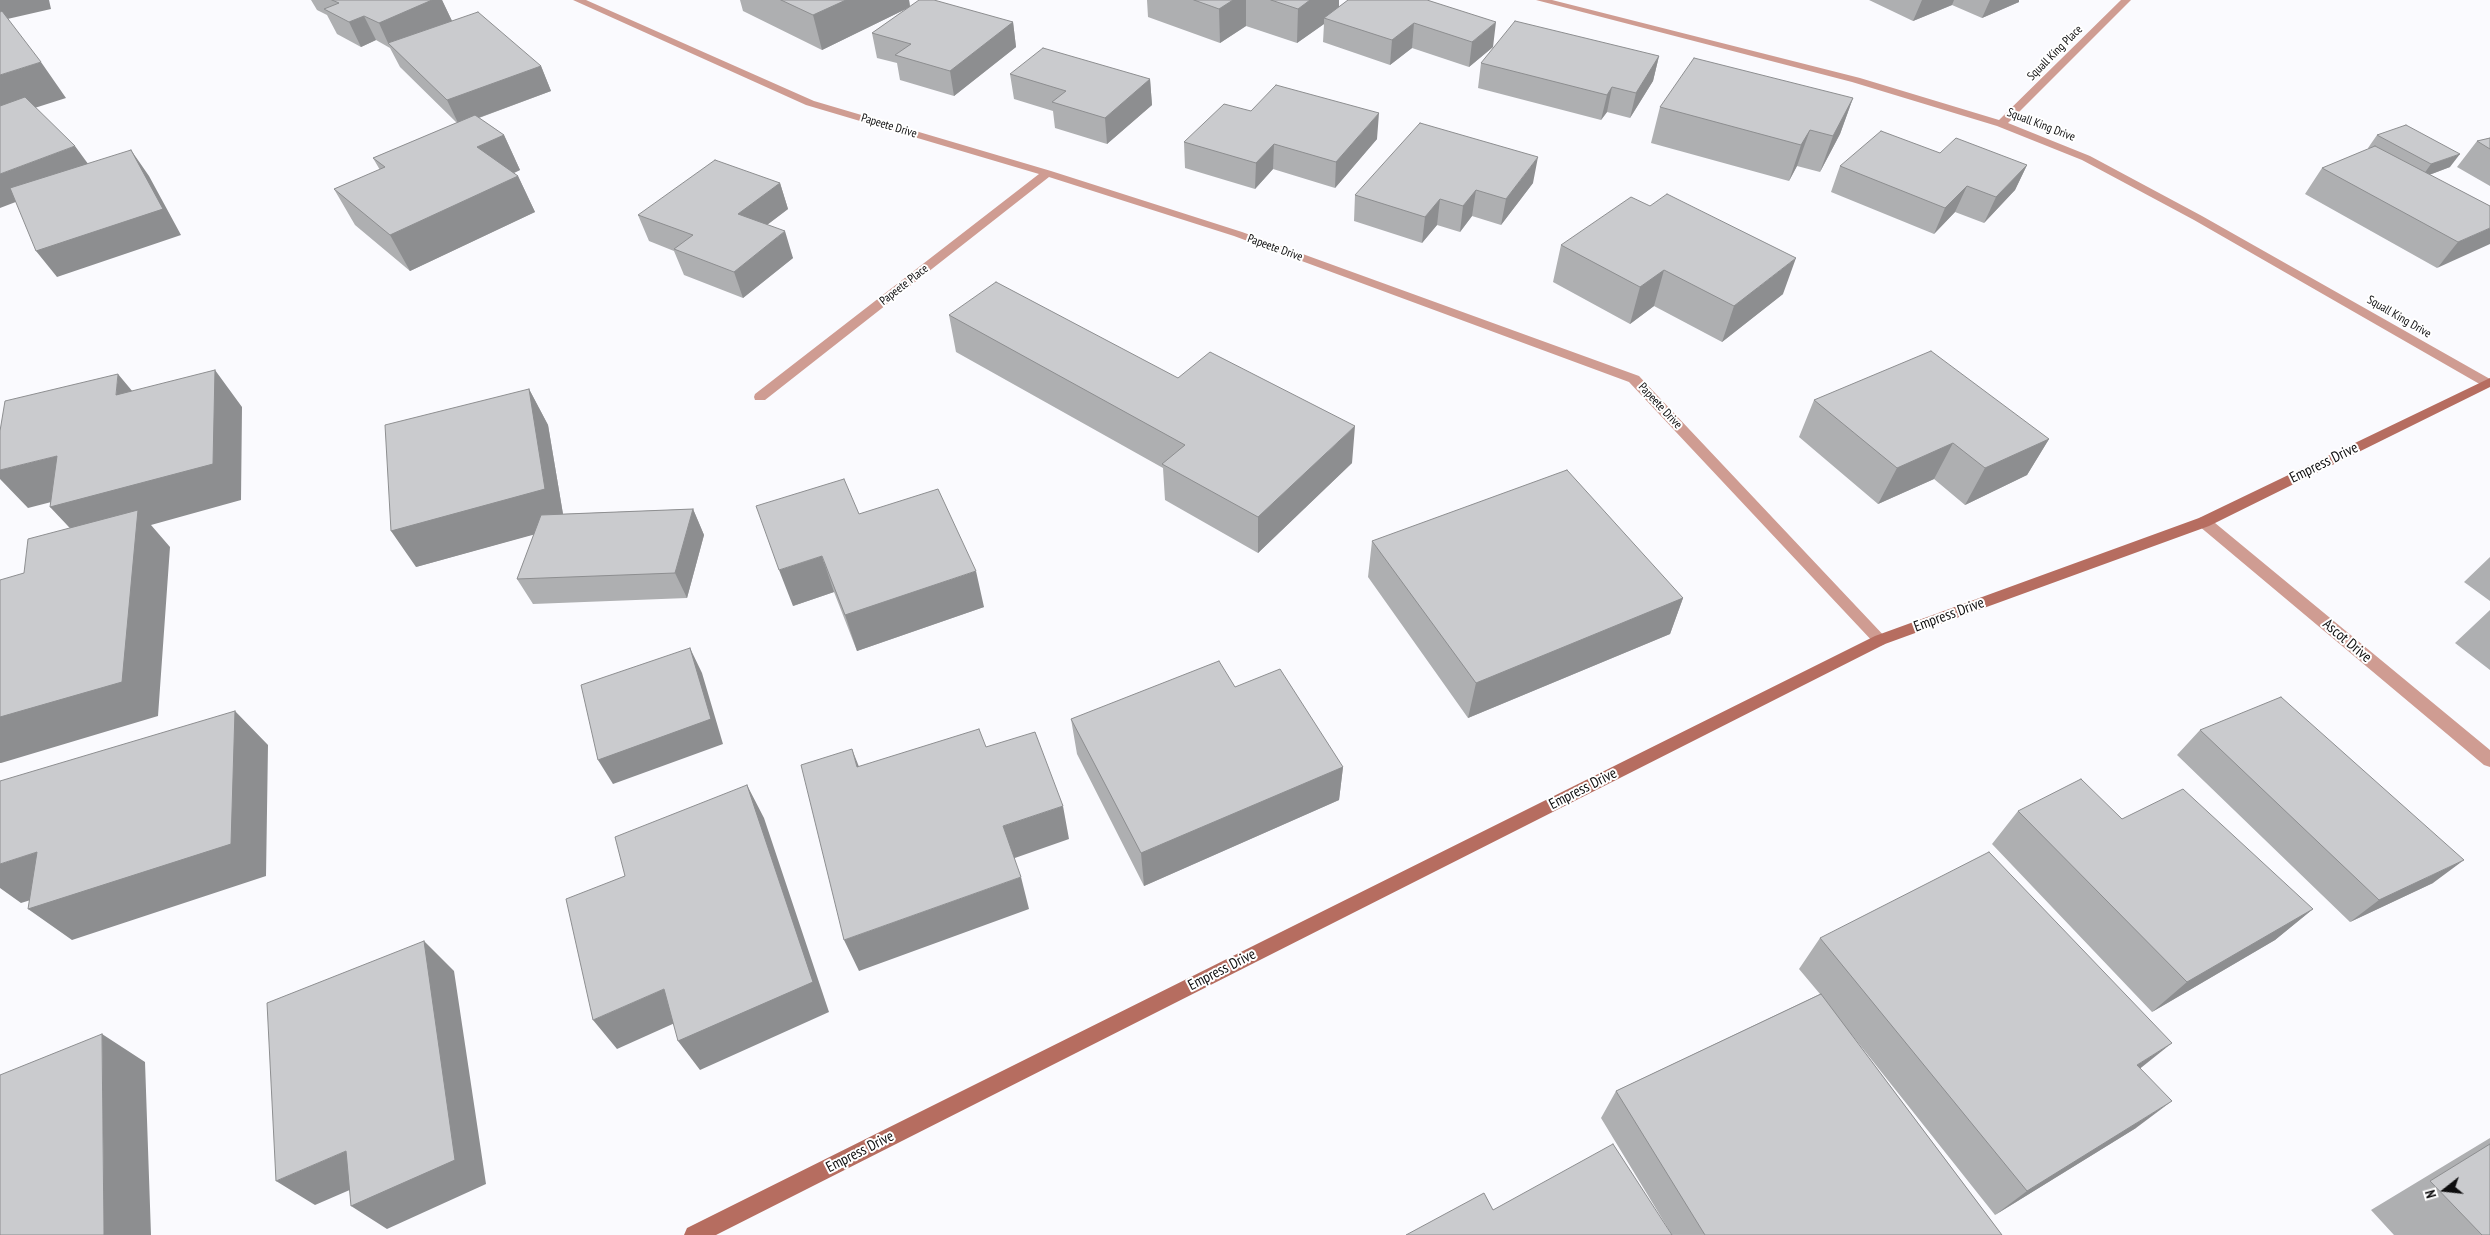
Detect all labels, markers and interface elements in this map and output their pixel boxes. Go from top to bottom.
street label: Squall King Place [2024,22,2086,84]
street label: Squall King Drive [2005,105,2077,145]
street label: Papeete Drive [859,111,919,141]
street label: Papeete Drive [1246,231,1304,265]
street label: Papeete Place [877,262,931,308]
street label: Squall King Drive [2364,293,2434,341]
street label: Papeete Drive [1635,380,1685,432]
street label: Empress Drive [2287,439,2361,487]
street label: Empress Drive [1911,594,1987,636]
street label: Ascot Drive [2319,615,2375,667]
street label: Empress Drive [1546,764,1620,814]
street label: Empress Drive [1185,945,1259,995]
street label: Empress Drive [823,1127,897,1177]
north arrow [2420,1165,2470,1215]
text: N [2421,1188,2440,1200]

